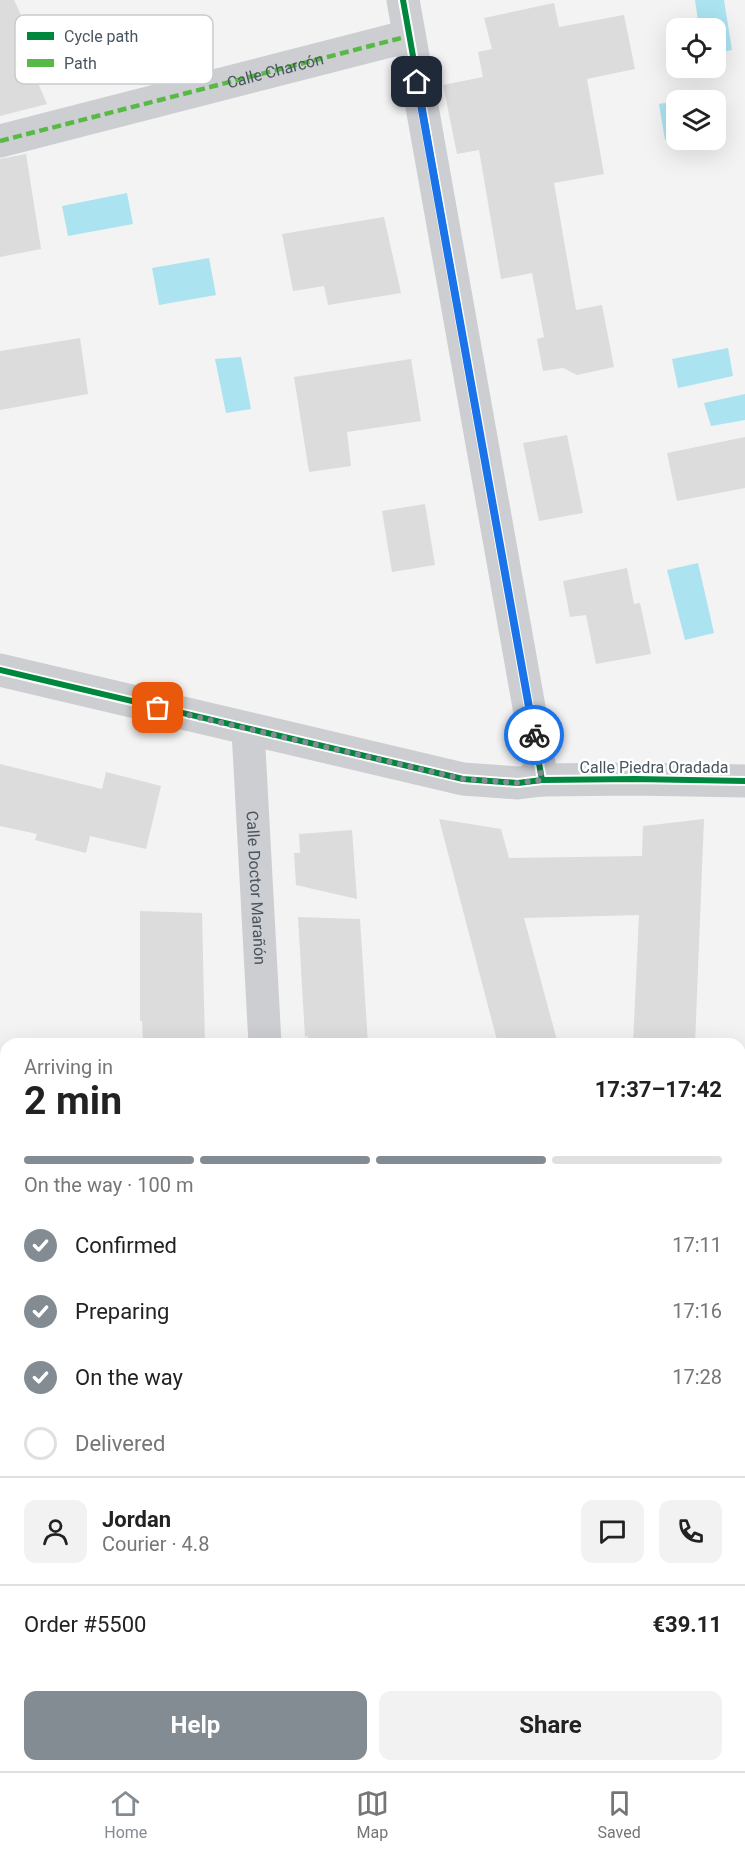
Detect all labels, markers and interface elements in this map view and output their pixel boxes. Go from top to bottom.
legend [15,15,213,84]
map controls [666,18,726,150]
button: locate [666,18,726,78]
text: Cycle path [64,27,138,46]
street label: Calle Charcón [225,49,325,92]
text: Path [64,54,97,73]
pin [391,56,442,107]
icon: home [400,65,433,98]
button: layers [666,90,726,150]
pin [132,682,183,733]
icon: bag [141,691,174,724]
courier [504,705,564,765]
icon: bike [518,719,551,752]
street label: Calle Piedra Oradada [580,758,728,777]
street label: Calle Doctor Marañón [243,810,270,965]
text: Arriving in [24,1055,113,1079]
text: 17:37–17:42 [595,1077,722,1102]
text: 2 min [24,1078,122,1124]
text: On the way · 100 m [24,1173,193,1197]
icon: check [24,1229,57,1262]
text: Confirmed [75,1233,177,1258]
text: 17:11 [672,1233,722,1257]
icon: check [24,1295,57,1328]
text: Preparing [75,1299,169,1324]
text: 17:16 [672,1299,722,1323]
icon: check [24,1361,57,1394]
text: On the way [75,1365,183,1390]
text: 17:28 [672,1365,722,1389]
text: Delivered [75,1431,165,1456]
button: person [24,1500,87,1563]
button: chat [581,1500,644,1563]
button: phone [659,1500,722,1563]
text: Jordan [102,1507,171,1532]
text: Courier · 4.8 [102,1532,209,1556]
text: Order #5500 [24,1612,146,1637]
text: €39.11 [653,1612,722,1637]
button: Help [24,1691,367,1760]
button: Share [379,1691,722,1760]
tab: Home [104,1787,147,1842]
tab: Map [356,1787,389,1842]
tab: Saved [597,1787,641,1842]

